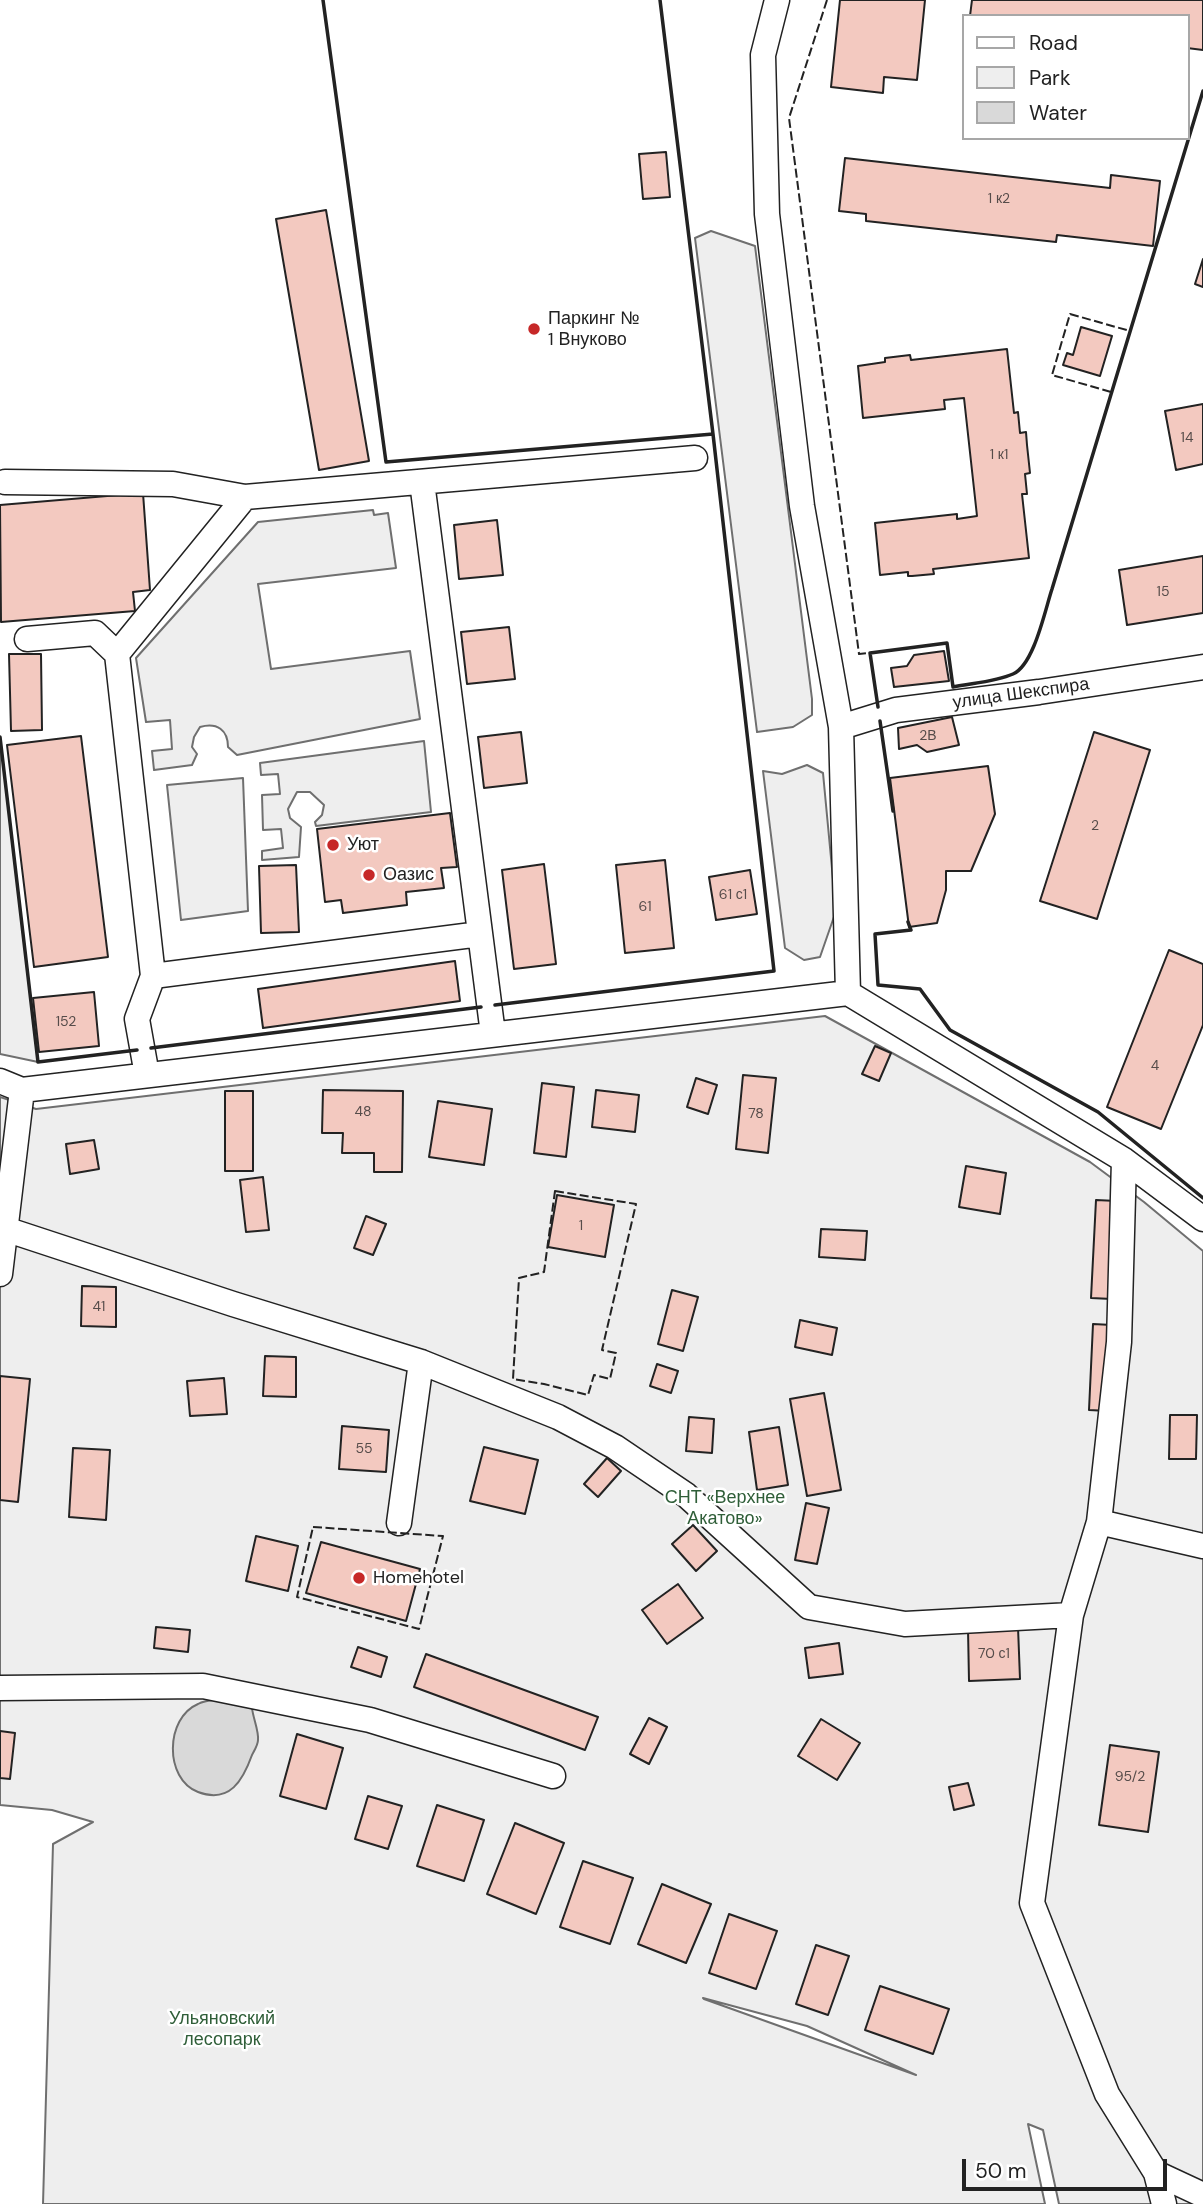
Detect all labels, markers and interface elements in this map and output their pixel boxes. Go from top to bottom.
legend [962,14,1189,140]
text: Road [1029,29,1078,57]
text: Park [1029,64,1070,92]
text: Water [1029,99,1087,127]
house number: 1 к2 [988,191,1010,207]
place label: Паркинг № 1 Внуково [548,308,639,350]
marker: Паркинг № 1 Внуково [526,321,542,337]
house number: 14 [1181,430,1193,446]
house number: 1 к1 [990,447,1008,463]
house number: 15 [1157,584,1169,600]
street label: улица Шекспира [951,674,1091,714]
house number: 2В [919,728,937,744]
house number: 2 [1091,818,1099,834]
place label: Уют [347,834,379,856]
marker: Уют [325,837,341,853]
place label: Оазис [383,864,434,886]
marker: Оазис [361,867,377,883]
house number: 61 с1 [719,887,747,903]
house number: 61 [638,899,652,915]
house number: 152 [56,1014,76,1030]
house number: 4 [1151,1058,1159,1074]
house number: 48 [354,1104,372,1120]
house number: 78 [748,1106,764,1122]
house number: 1 [579,1218,583,1234]
house number: 41 [93,1299,105,1315]
house number: 55 [355,1441,373,1457]
park label: СНТ «Верхнее Акатово» [665,1487,785,1530]
place label: Homehotel [373,1567,464,1589]
marker: Homehotel [351,1570,367,1586]
house number: 70 с1 [978,1646,1010,1662]
house number: 95/2 [1115,1769,1145,1785]
park label: Ульяновский лесопарк [169,2008,275,2050]
scale bar [965,2144,1170,2188]
text: 50 m [975,2157,1026,2185]

